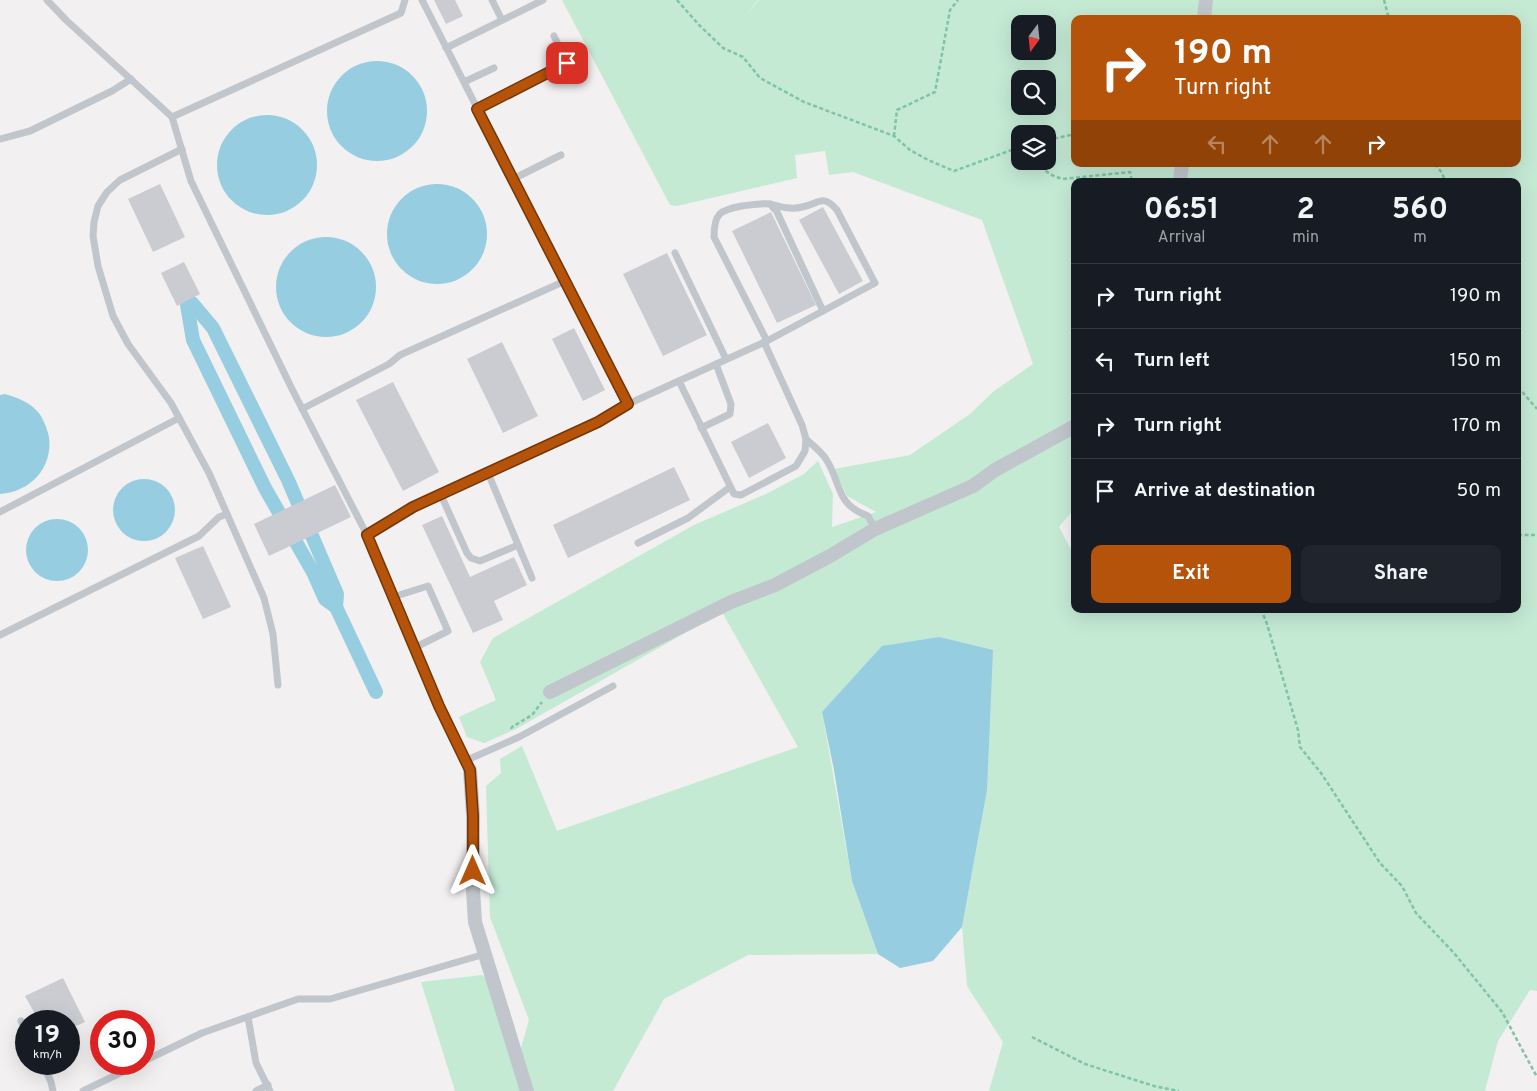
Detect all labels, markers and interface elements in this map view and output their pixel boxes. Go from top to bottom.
north arrow [1011,15,1056,60]
map controls [1011,15,1056,170]
text: 190 m [1174,32,1272,76]
icon: right [1091,35,1156,100]
pin [546,42,588,84]
icon: arrive [553,49,581,77]
button: search [1011,70,1056,115]
text: Turn right [1174,75,1271,102]
button: layers [1011,125,1056,170]
icon: left [1203,130,1231,158]
icon: ahead [1256,130,1284,158]
icon: ahead [1309,130,1337,158]
icon: right [1362,130,1390,158]
text: 06:51 [1144,192,1220,229]
text: 2 [1296,192,1315,229]
text: 560 [1392,192,1448,229]
text: Arrival [1158,228,1206,248]
text: min [1292,228,1319,248]
text: m [1413,228,1427,248]
icon: right [1091,282,1119,310]
text: Turn right [1134,284,1222,308]
text: 190 m [1450,284,1501,308]
icon: left [1091,347,1119,375]
text: Turn left [1134,349,1210,373]
text: 150 m [1449,349,1501,373]
icon: right [1091,412,1119,440]
text: Turn right [1134,414,1222,438]
text: 170 m [1452,414,1501,438]
icon: arrive [1091,477,1119,505]
text: Arrive at destination [1134,479,1315,503]
text: 50 m [1456,479,1501,503]
button: Exit [1091,545,1291,603]
button: Share [1301,545,1501,603]
position arrow [446,844,498,896]
speed limit sign: 30 [90,1010,155,1075]
text: 19 [35,1020,60,1052]
text: km/h [33,1047,62,1063]

